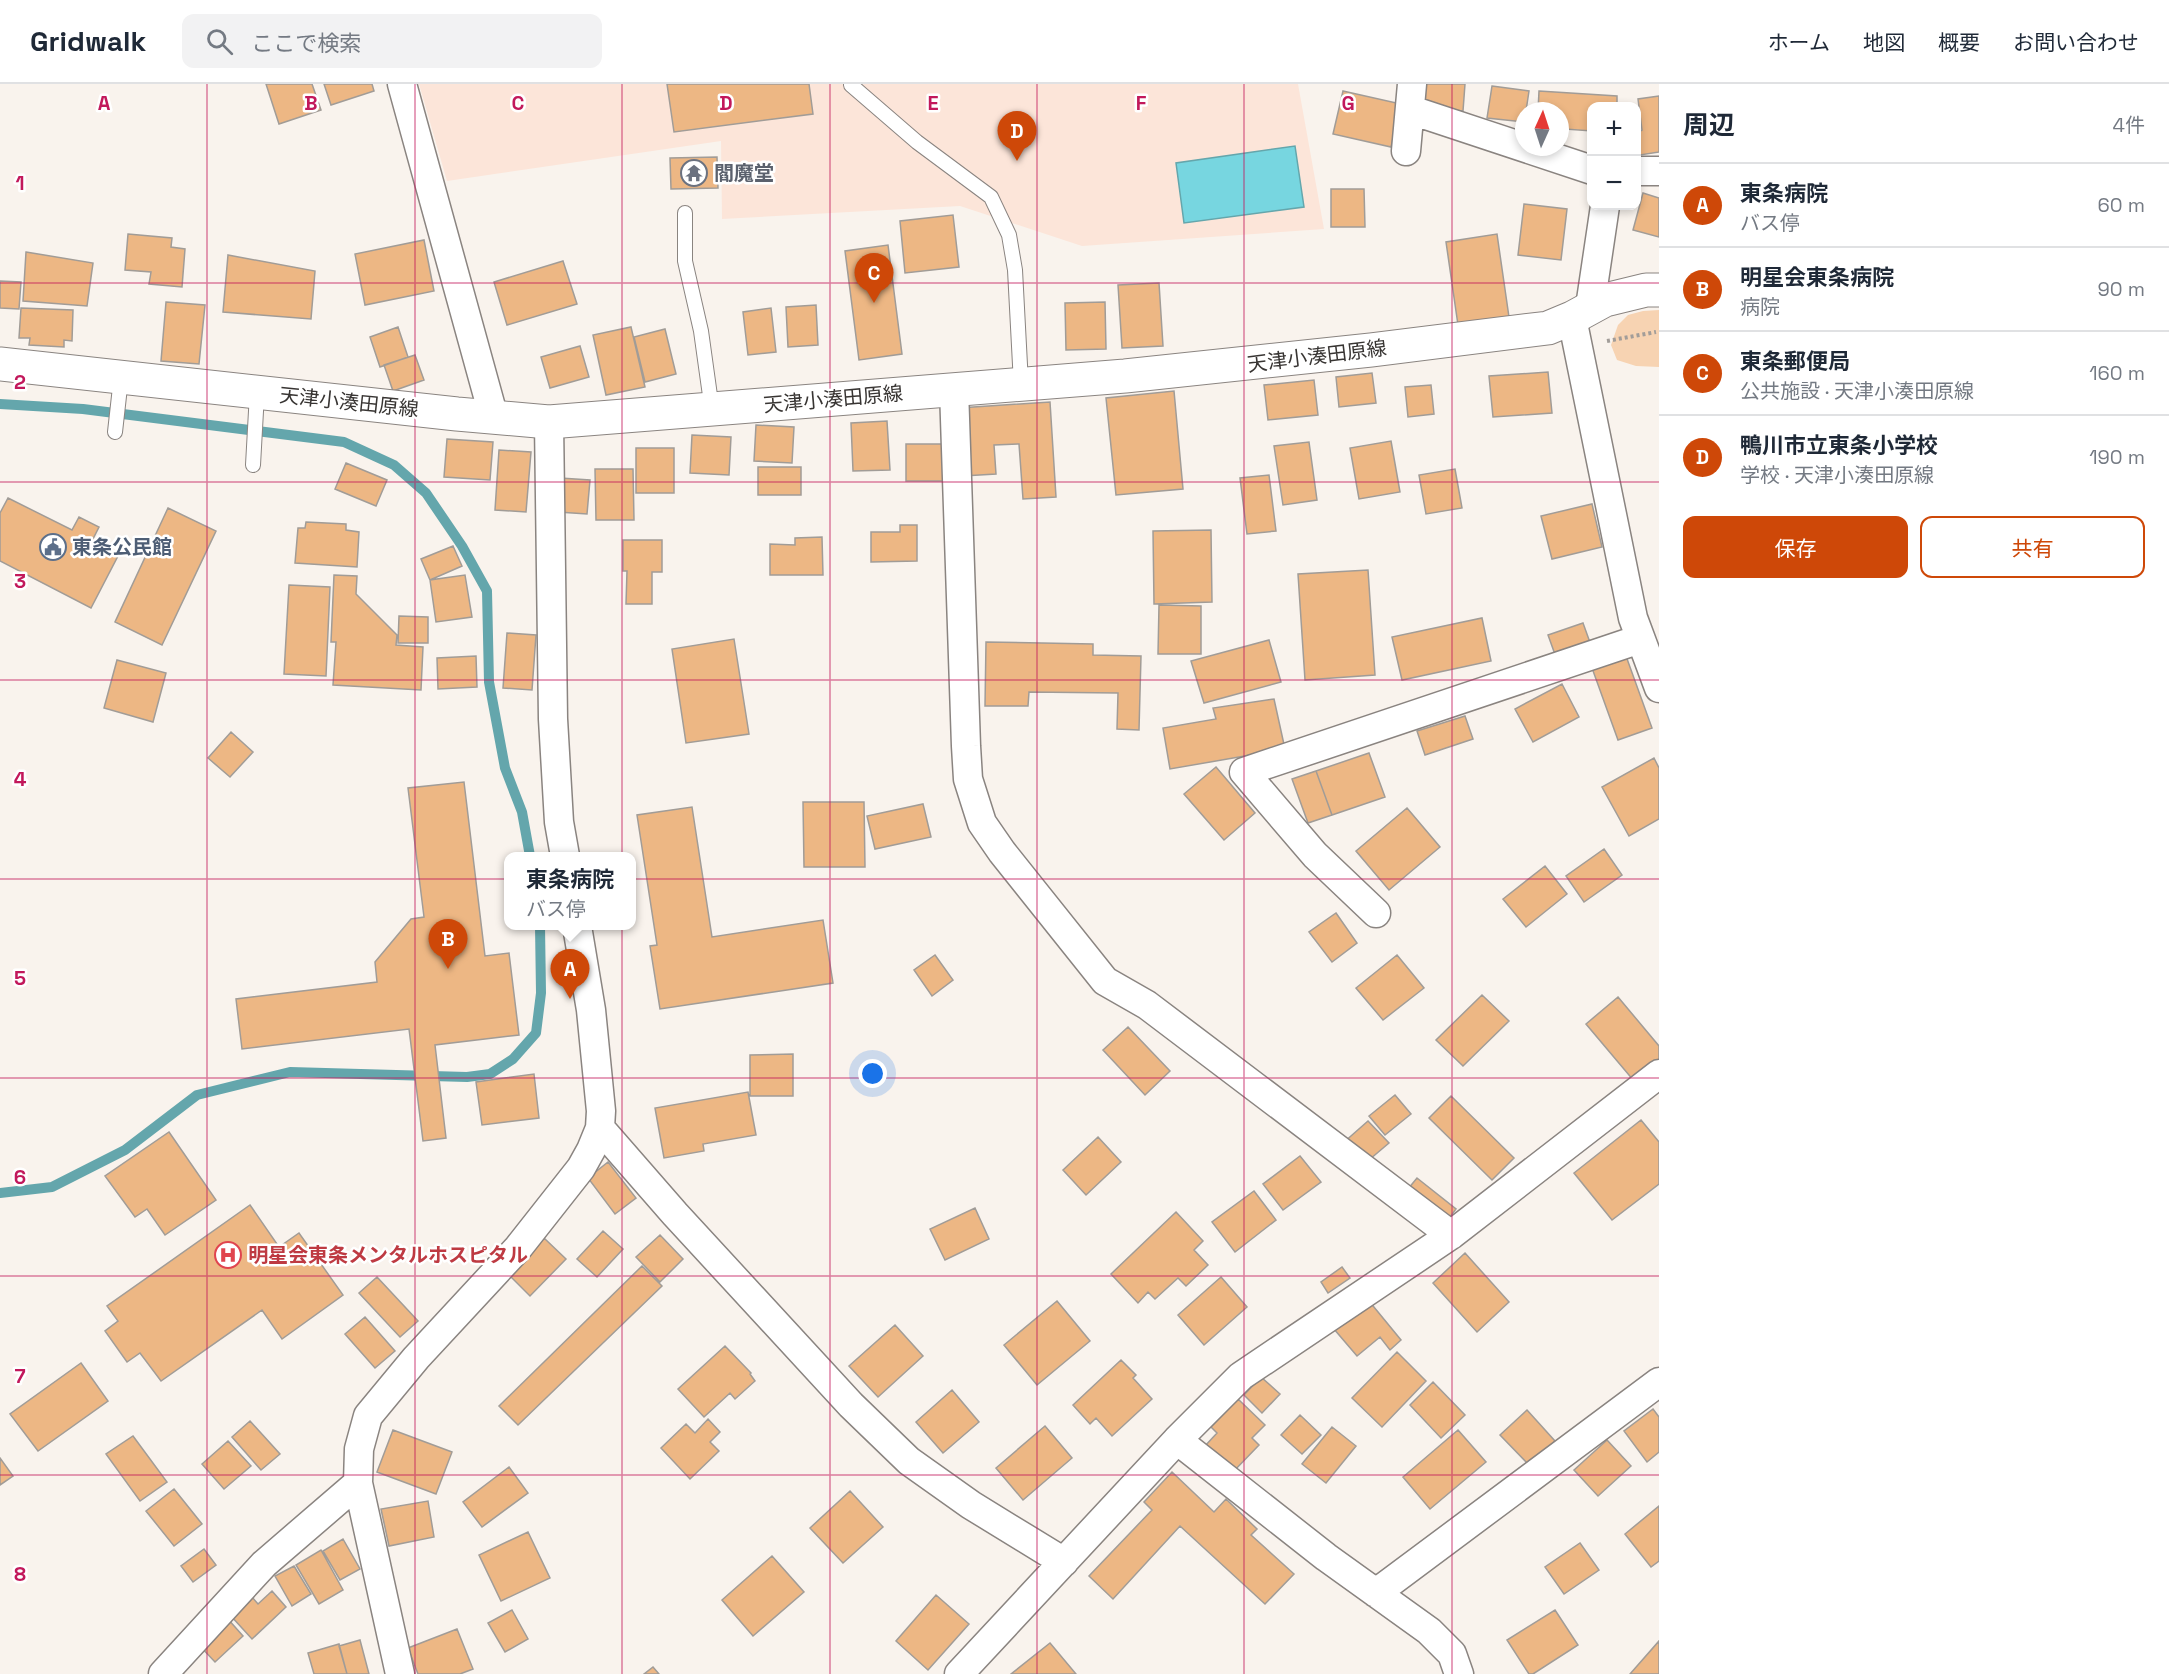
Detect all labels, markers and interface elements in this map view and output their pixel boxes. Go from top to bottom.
search box [182,14,602,68]
text: Gridwalk [30,23,146,59]
icon: search [203,25,236,58]
text: ここで検索 [251,29,361,57]
text: ホーム [1768,29,1830,56]
text: 地図 [1863,29,1905,56]
text: 概要 [1938,29,1980,56]
text: お問い合わせ [2013,29,2139,56]
text: A [98,90,111,116]
text: B [304,90,318,116]
text: C [512,90,525,116]
text: D [719,90,733,116]
text: E [927,90,939,116]
text: F [1136,90,1147,116]
text: G [1341,90,1355,116]
north arrow [1515,102,1569,156]
map controls [1587,102,1641,210]
button: + [1587,102,1641,156]
text: 周辺 [1683,108,1735,142]
pin: D [998,112,1036,161]
text: 4件 [2113,112,2145,138]
button: − [1587,156,1641,210]
temple icon: 閻魔堂 [679,158,709,188]
place label: 閻魔堂 [714,160,774,186]
text: 1 [15,170,25,196]
text: 東条病院 [1740,179,1828,207]
text: A [1696,192,1709,218]
text: 60 m [2098,192,2145,218]
text: バス停 [1740,210,1800,236]
pin: C [854,254,894,303]
text: 明星会東条病院 [1740,263,1894,291]
text: B [1696,276,1709,302]
text: 90 m [2098,276,2145,302]
text: 病院 [1740,294,1780,320]
street label: 天津小湊田原線 [1246,335,1388,377]
text: 東条郵便局 [1740,347,1850,375]
text: C [1696,360,1709,386]
text: 160 m [2089,360,2145,386]
text: 2 [14,369,26,395]
text: 公共施設 · 天津小湊田原線 [1740,378,1974,404]
street label: 天津小湊田原線 [762,380,904,418]
street label: 天津小湊田原線 [278,382,420,422]
text: 鴨川市立東条小学校 [1740,431,1938,459]
text: D [1696,444,1709,470]
text: 190 m [2089,444,2145,470]
text: 学校 · 天津小湊田原線 [1740,462,1934,488]
button: 保存 [1683,516,1908,578]
button: 共有 [1920,516,2145,578]
public building icon: 東条公民館 [38,532,68,562]
place label: 東条公民館 [72,534,172,560]
text: 3 [14,568,26,594]
text: 4 [14,766,27,792]
popup [504,852,636,930]
text: 東条病院 [526,865,614,893]
text: バス停 [526,896,586,922]
pin: B [428,920,468,969]
pin: A [550,950,590,999]
text: 5 [14,965,26,991]
your location [858,1059,887,1088]
text: 6 [14,1164,26,1190]
hospital icon: 明星会東条メンタルホスピタル [213,1240,243,1270]
place label: 明星会東条メンタルホスピタル [248,1242,528,1268]
text: 7 [14,1363,26,1389]
text: 8 [14,1561,26,1587]

